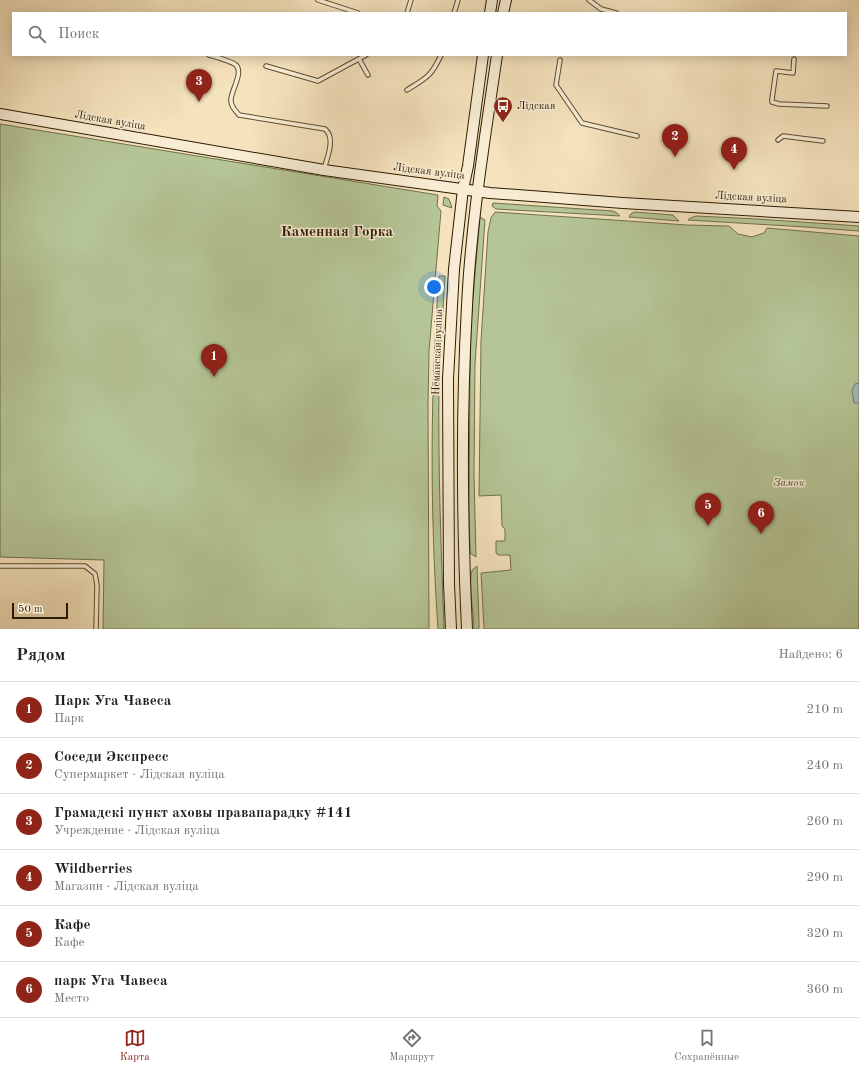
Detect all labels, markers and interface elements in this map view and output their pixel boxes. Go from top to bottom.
search box [12,12,847,56]
icon: search [26,23,48,45]
text: Поиск [58,27,99,42]
pin: 3 [186,69,212,102]
bus stop icon: Лідская [492,95,514,123]
place label: Лідская [517,101,556,112]
street label: Лідская вуліца [74,109,147,133]
pin: 2 [662,124,688,157]
pin: 4 [721,137,747,170]
street label: Лідская вуліца [393,162,466,182]
street label: Лідская вуліца [715,191,788,205]
district label: Каменная Горка [281,225,394,240]
your location [424,277,444,297]
street label: Нёманская вуліца [431,308,445,395]
pin: 1 [201,344,227,377]
park label: Замок [773,477,805,489]
pin: 5 [695,493,721,526]
pin: 6 [748,501,774,534]
scale bar [12,601,68,620]
text: 50 m [18,604,43,615]
text: Рядом [16,647,65,664]
text: Найдено: 6 [779,648,843,661]
text: Парк Уга Чавеса [54,694,171,709]
text: 1 [25,703,33,716]
text: 210 m [806,703,843,716]
text: Парк [54,712,84,725]
text: Соседи Экспресс [54,750,169,765]
text: 2 [25,759,33,772]
text: 240 m [806,759,843,772]
text: Супермаркет · Лідская вуліца [54,768,225,781]
text: Грамадскі пункт аховы правапарадку #141 [54,806,353,821]
text: 3 [25,815,33,828]
text: 260 m [806,815,843,828]
text: Учреждение · Лідская вуліца [54,824,220,837]
text: Wildberries [54,862,132,877]
text: 4 [25,871,33,884]
text: 290 m [806,871,843,884]
text: Магазин · Лідская вуліца [54,880,199,893]
text: Кафе [54,918,90,933]
text: 5 [25,927,33,940]
text: 320 m [806,927,843,940]
text: Кафе [54,936,85,949]
text: парк Уга Чавеса [54,974,168,989]
text: 6 [25,983,33,996]
text: 360 m [806,983,843,996]
text: Место [54,992,89,1005]
tab: Карта [120,1027,150,1065]
tab: Маршрут [389,1027,435,1065]
tab: Сохранённые [674,1027,739,1065]

